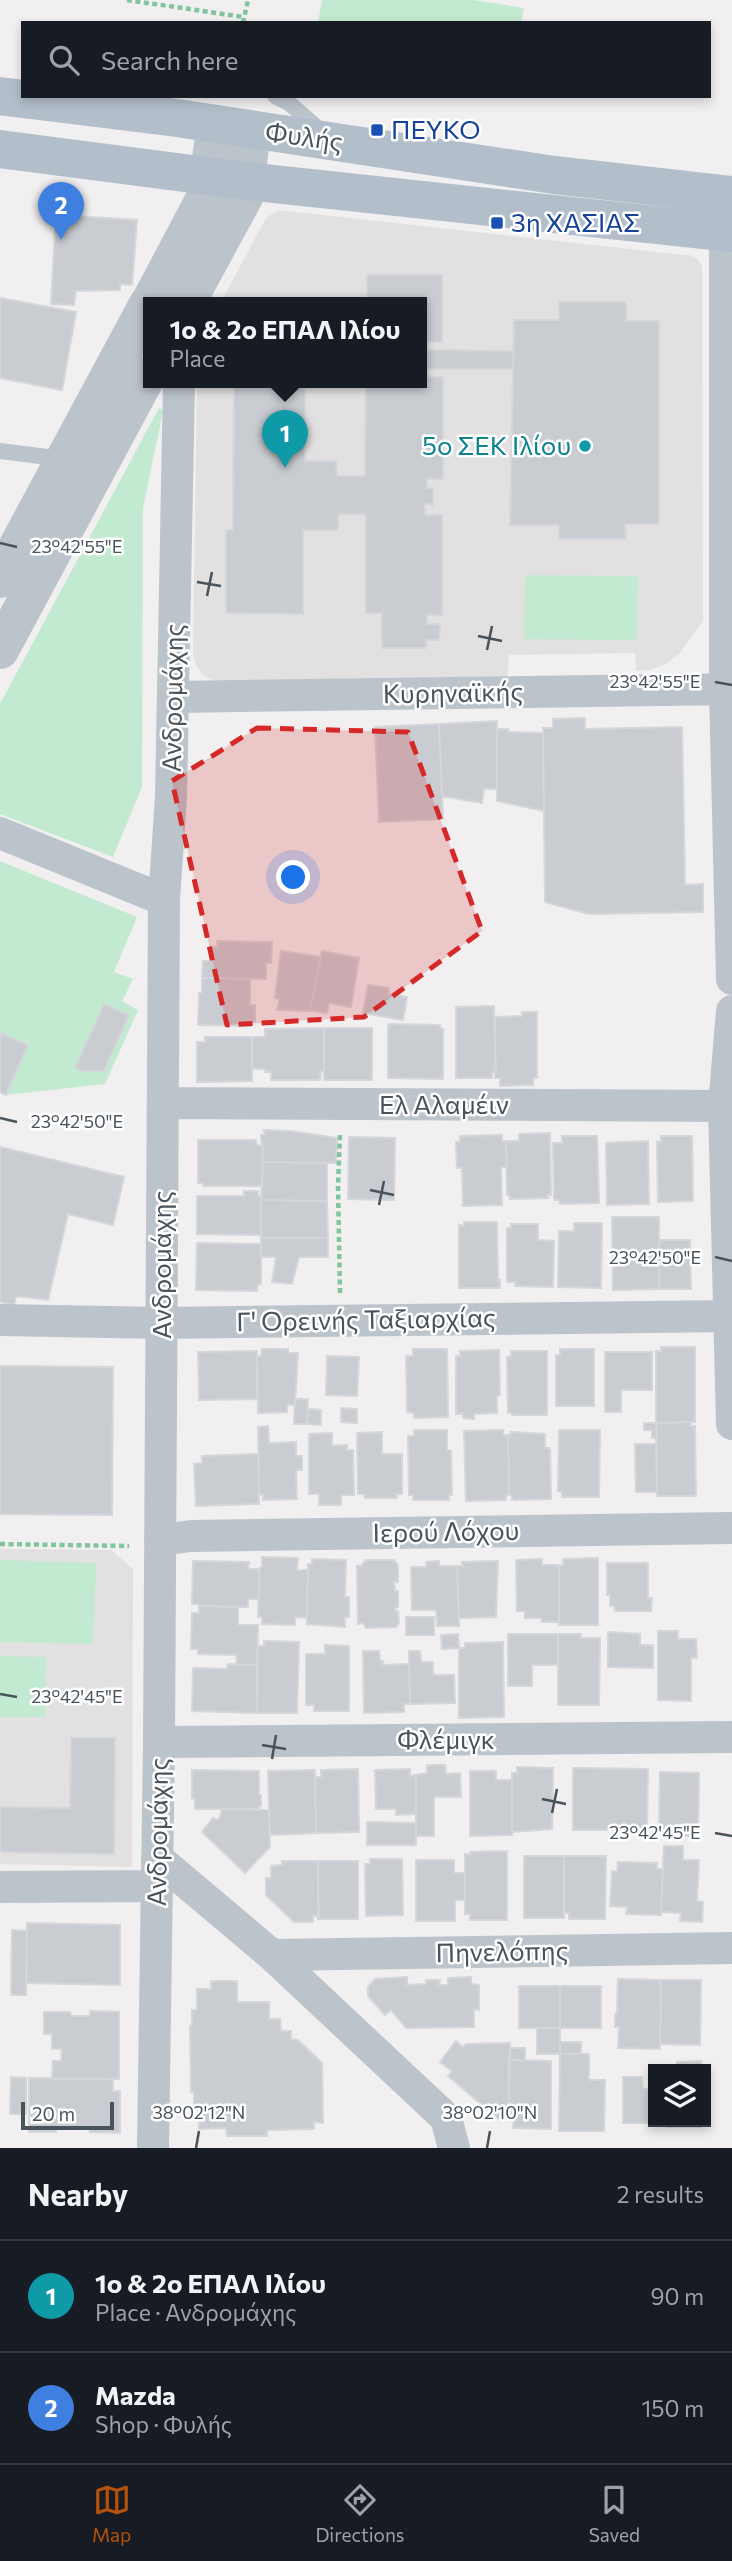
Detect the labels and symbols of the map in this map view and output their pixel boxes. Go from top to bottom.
place label: ΠΕΥΚΟ [391,113,481,144]
street label: Φυλής [263,115,345,156]
marker: ΠΕΥΚΟ [369,122,385,138]
pin: 2 [38,182,84,240]
place label: 3η ΧΑΣΙΑΣ [511,206,640,237]
marker: 3η ΧΑΣΙΑΣ [489,215,505,231]
pin: 1 [262,410,308,468]
place label: 5ο ΣΕΚ Ιλίου [422,429,571,460]
marker: 5ο ΣΕΚ Ιλίου [577,438,593,454]
text: 23°42'55"E [32,535,122,557]
street label: Ανδρομάχης [155,623,188,773]
text: 23°42'55"E [610,670,700,692]
street label: Κυρηναϊκής [383,675,523,708]
your location [276,860,310,894]
street label: Ελ Αλαμέιν [379,1088,509,1119]
text: 23°42'50"E [31,1110,123,1132]
street label: Ανδρομάχης [145,1191,176,1339]
text: 23°42'50"E [609,1246,701,1268]
street label: Γ' Ορεινής Ταξιαρχίας [236,1301,496,1336]
street label: Ιερού Λόχου [372,1514,520,1547]
text: 23°42'45"E [31,1685,123,1707]
street label: Φλέμιγκ [397,1723,495,1754]
street label: Ανδρομάχης [140,1757,173,1907]
text: 23°42'45"E [609,1821,701,1843]
street label: Πηνελόπης [435,1934,569,1967]
scale bar [21,2099,114,2131]
text: 38°02'12"N [153,2101,245,2123]
text: 38°02'10"N [443,2101,537,2123]

